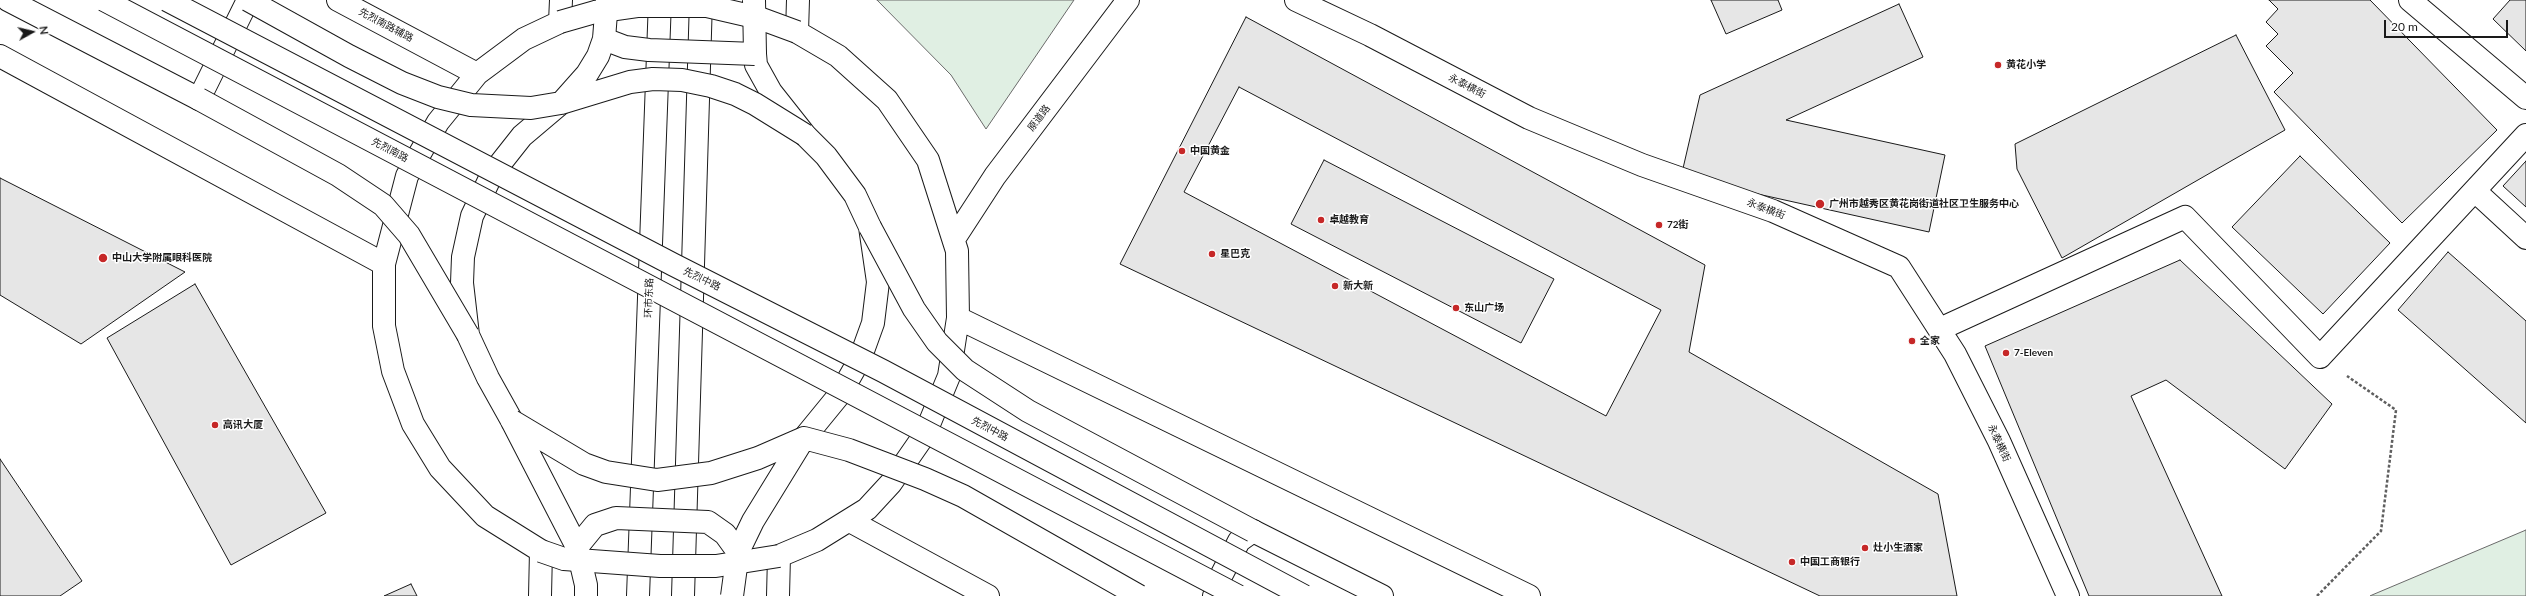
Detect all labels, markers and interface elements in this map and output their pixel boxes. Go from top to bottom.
street label: 先烈南路辅路 [357,6,415,44]
north arrow [12,12,52,52]
scale bar [2386,12,2510,38]
text: 20 m [2391,19,2418,34]
text: N [37,25,51,35]
place label: 黄花小学 [2006,59,2046,71]
marker: 黄花小学 [1993,60,2003,70]
street label: 永泰横街 [1446,72,1488,100]
street label: 原道路 [1025,102,1053,134]
street label: 先烈南路 [370,135,410,165]
place label: 中国黄金 [1190,145,1230,157]
marker: 中国黄金 [1177,146,1187,156]
street label: 永泰横街 [1745,196,1787,222]
marker: 广州市越秀区黄花岗街道社区卫生服务中心 [1814,198,1826,210]
place label: 广州市越秀区黄花岗街道社区卫生服务中心 [1829,198,2019,210]
place label: 卓越教育 [1329,214,1369,226]
marker: 卓越教育 [1316,215,1326,225]
place label: 72街 [1667,219,1689,231]
marker: 72街 [1654,220,1664,230]
place label: 星巴克 [1220,248,1250,260]
marker: 星巴克 [1207,249,1217,259]
marker: 中山大学附属眼科医院 [97,252,109,264]
place label: 中山大学附属眼科医院 [112,252,212,264]
street label: 先烈中路 [681,265,723,293]
street label: 环市东路 [642,278,656,318]
place label: 新大新 [1343,280,1373,292]
marker: 新大新 [1330,281,1340,291]
place label: 东山广场 [1464,302,1504,314]
marker: 东山广场 [1451,303,1461,313]
place label: 全家 [1920,335,1940,347]
marker: 全家 [1907,336,1917,346]
place label: 7-Eleven [2014,347,2053,359]
marker: 7-Eleven [2001,348,2011,358]
street label: 先烈中路 [970,414,1010,444]
place label: 高讯大厦 [223,419,263,431]
marker: 高讯大厦 [210,420,220,430]
street label: 永泰横街 [1985,422,2013,464]
place label: 灶小生酒家 [1873,542,1923,554]
marker: 灶小生酒家 [1860,543,1870,553]
place label: 中国工商银行 [1800,556,1860,568]
marker: 中国工商银行 [1787,557,1797,567]

